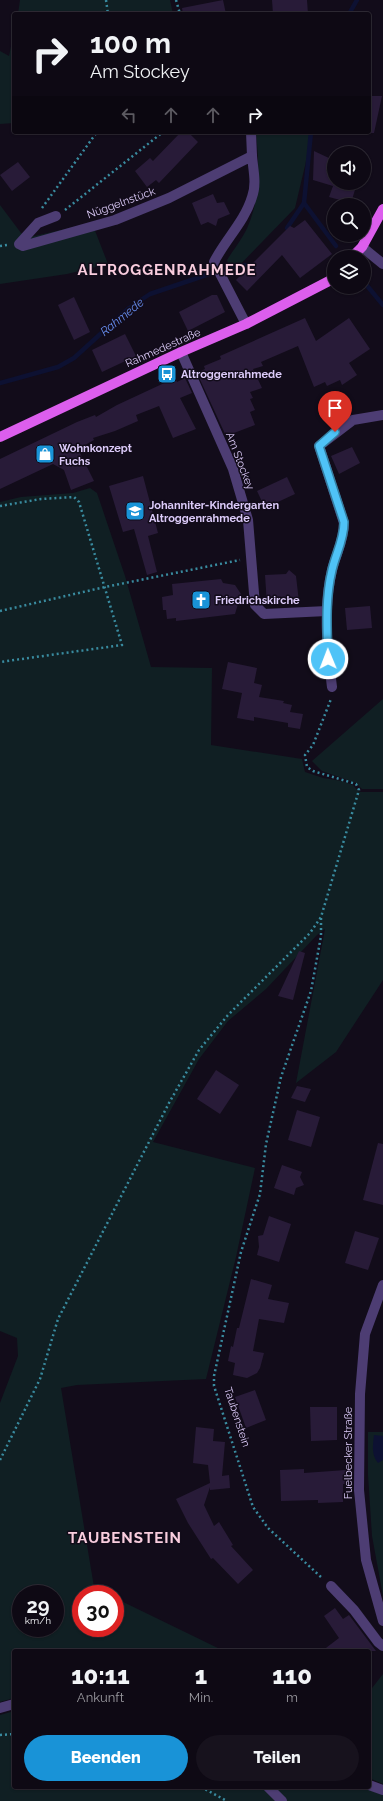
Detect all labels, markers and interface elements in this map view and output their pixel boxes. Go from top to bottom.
text: 100 m [90,27,171,60]
icon: right [24,28,76,80]
text: Am Stockey [90,61,190,82]
icon: left [118,104,140,126]
icon: ahead [160,104,182,126]
icon: ahead [202,104,224,126]
icon: right [244,104,266,126]
map controls [327,146,371,294]
button: sound [327,146,371,190]
street label: Nüggelnstück [85,185,157,221]
button: search [327,198,371,242]
button: layers [327,250,371,294]
district label: ALTROGGENRAHMEDE [77,261,257,279]
water label: Rahmede [97,295,147,339]
street label: Rahmedestraße [123,325,203,370]
bus stop icon: Altroggenrahmede [156,363,178,385]
place label: Altroggenrahmede [181,368,282,381]
pin [318,391,352,432]
icon: arrive [324,397,346,419]
street label: Am Stockey [223,430,257,492]
place label: Wohnkonzept Fuchs [59,442,133,468]
shop icon: Wohnkonzept Fuchs [34,443,56,465]
place label: Johanniter-Kindergarten Altroggenrahmede [149,499,279,525]
school or university icon: Johanniter-Kindergarten Altroggenrahmede [124,500,146,522]
church icon: Friedrichskirche [190,589,212,611]
place label: Friedrichskirche [215,594,300,607]
position arrow [307,638,349,680]
street label: Taubenstein [221,1386,253,1448]
street label: Fuelbecker Straße [342,1406,355,1499]
district label: TAUBENSTEIN [68,1529,182,1547]
speed limit sign: 30 [72,1585,124,1637]
text: 29 [26,1594,50,1618]
text: km/h [25,1615,51,1626]
text: 10:11 [71,1661,130,1690]
text: 1 [195,1661,207,1690]
text: 110 [272,1661,312,1690]
text: Ankunft [77,1690,124,1705]
text: Min. [189,1690,213,1705]
text: m [286,1690,298,1705]
button: Beenden [24,1735,188,1781]
button: Teilen [196,1735,359,1781]

